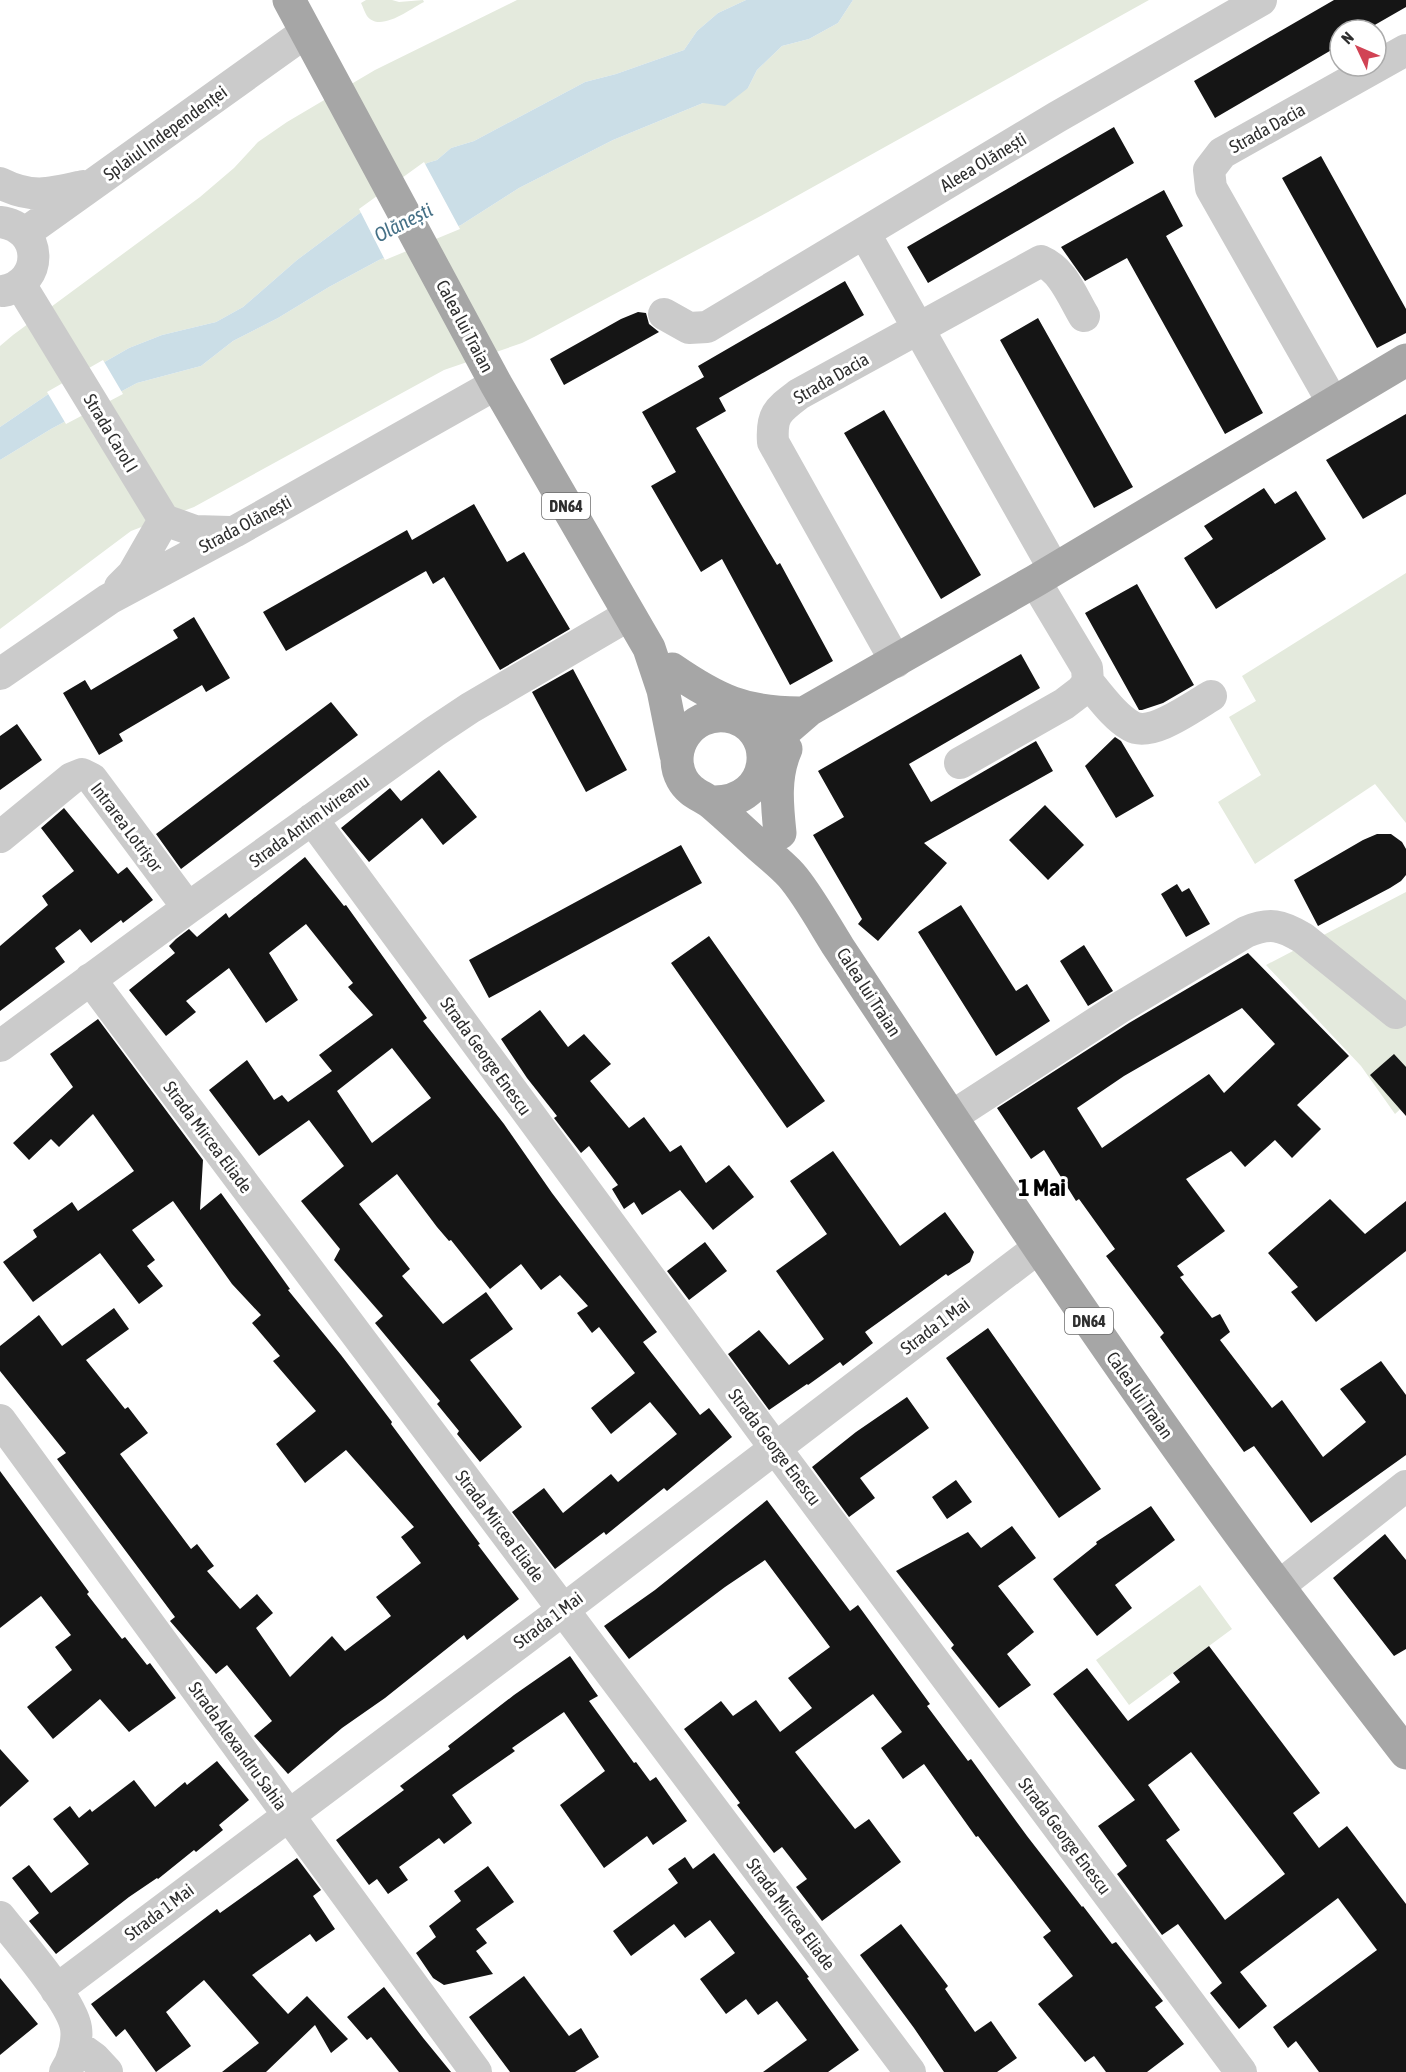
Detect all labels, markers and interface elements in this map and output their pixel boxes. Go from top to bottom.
north arrow [1328,18,1388,78]
text: N [1337,28,1357,47]
street label: Splaiul Independenței [99,81,231,185]
street label: Strada Dacia [1226,99,1308,157]
street label: Aleea Olănești [936,128,1030,196]
water label: Olănești [370,197,436,246]
street label: Calea lui Traian [432,276,498,376]
street label: Strada Dacia [790,348,872,408]
street label: Strada Carol I [79,390,143,476]
street label: Strada Olănești [195,491,295,557]
road number: DN64 [542,493,590,519]
street label: Strada Antim Ivireanu [245,770,373,872]
street label: Intrarea Lotrișor [87,778,168,876]
street label: Calea lui Traian [833,944,905,1040]
street label: Strada George Enescu [436,993,536,1119]
street label: Strada Mircea Eliade [159,1077,257,1197]
district label: 1 Mai [1018,1174,1066,1201]
street label: Strada 1 Mai [896,1293,974,1359]
road number: DN64 [1065,1308,1113,1334]
street label: Calea lui Traian [1102,1347,1178,1443]
street label: Strada George Enescu [724,1385,826,1509]
street label: Strada Mircea Eliade [451,1466,549,1586]
street label: Strada 1 Mai [509,1587,587,1653]
street label: Strada Alexandru Sahia [184,1678,292,1814]
street label: Strada George Enescu [1014,1774,1116,1898]
street label: Strada Mircea Eliade [742,1854,840,1974]
street label: Strada 1 Mai [120,1879,198,1945]

